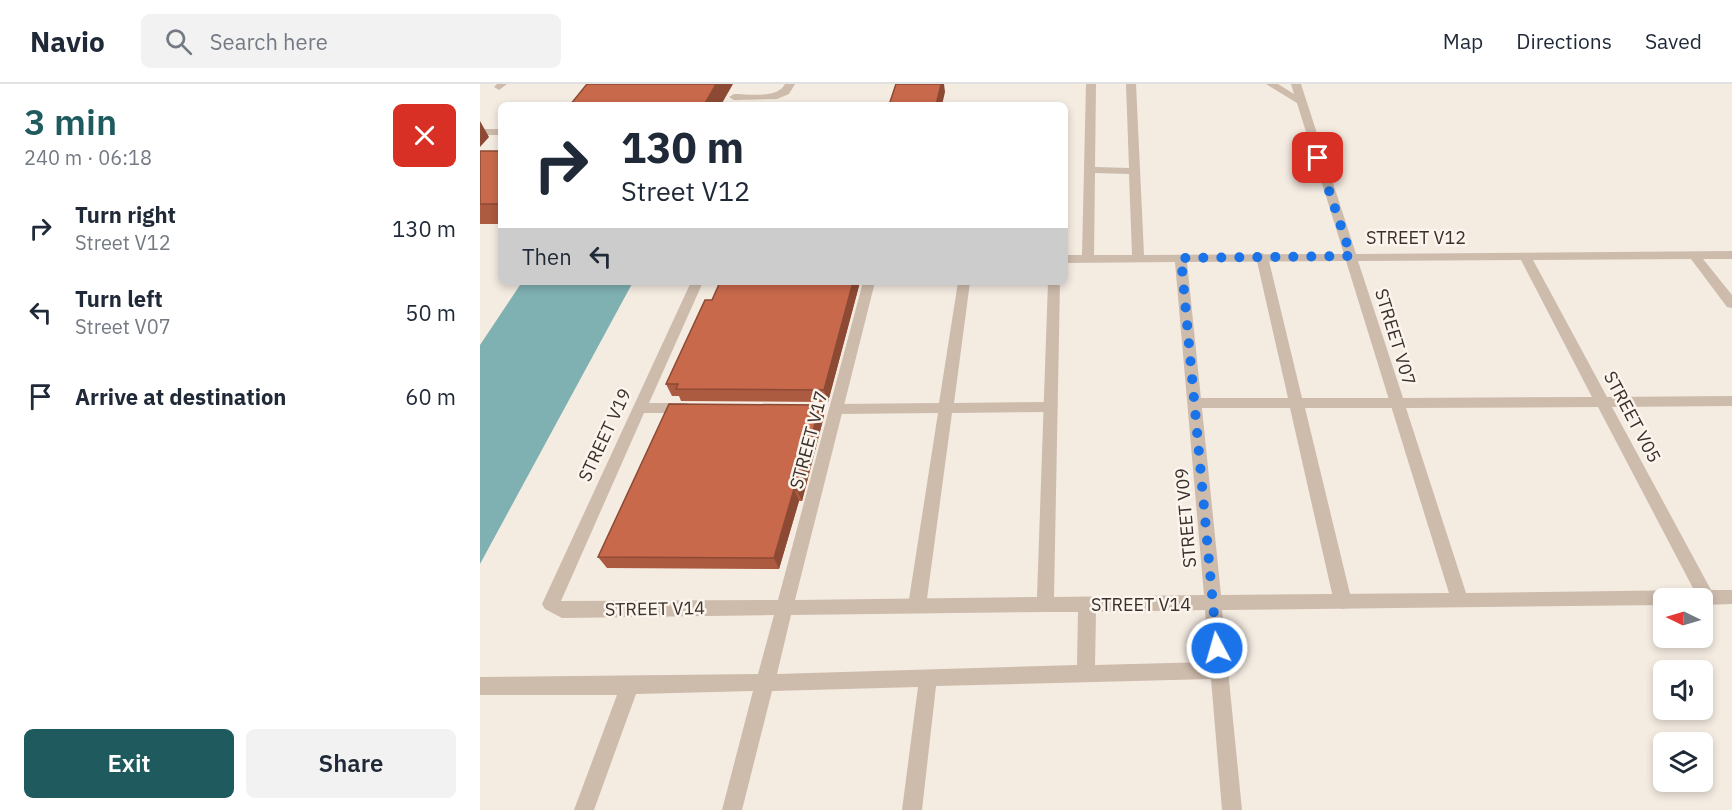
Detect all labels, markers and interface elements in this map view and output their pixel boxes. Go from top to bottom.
search box [141,14,561,68]
text: Navio [30,23,105,60]
icon: search [162,25,195,58]
text: Search here [210,27,328,56]
text: Map [1443,27,1483,55]
text: Directions [1516,27,1612,55]
text: Saved [1645,27,1702,55]
text: 3 min [24,98,117,145]
button: close [393,104,456,167]
text: 130 m [621,120,744,175]
icon: right [522,126,600,204]
pin [1292,132,1343,183]
icon: arrive [1301,141,1334,174]
text: 240 m · 06:18 [24,144,152,171]
text: Street V12 [621,173,750,208]
text: Turn right [75,200,176,229]
icon: right [24,212,57,245]
text: 130 m [392,214,456,243]
street label: STREET V12 [1366,226,1466,249]
text: Street V12 [75,229,171,256]
icon: left [584,240,617,273]
text: Then [522,242,572,271]
text: Turn left [75,284,163,313]
street label: STREET V07 [1370,286,1421,388]
icon: left [24,296,57,329]
text: 50 m [405,298,456,327]
text: Street V07 [75,313,171,340]
street label: STREET V05 [1599,367,1666,466]
icon: arrive [24,380,57,413]
text: Arrive at destination [75,382,286,411]
text: 60 m [405,382,456,411]
street label: STREET V19 [573,385,636,485]
street label: STREET V17 [784,389,833,491]
street label: STREET V09 [1170,467,1201,569]
north arrow [1653,588,1713,648]
map controls [1653,588,1713,792]
street label: STREET V14 [1091,593,1191,616]
street label: STREET V14 [605,596,705,621]
position arrow [1185,616,1249,680]
button: sound [1653,660,1713,720]
button: Exit [24,729,234,798]
button: Share [246,729,456,798]
button: layers [1653,732,1713,792]

